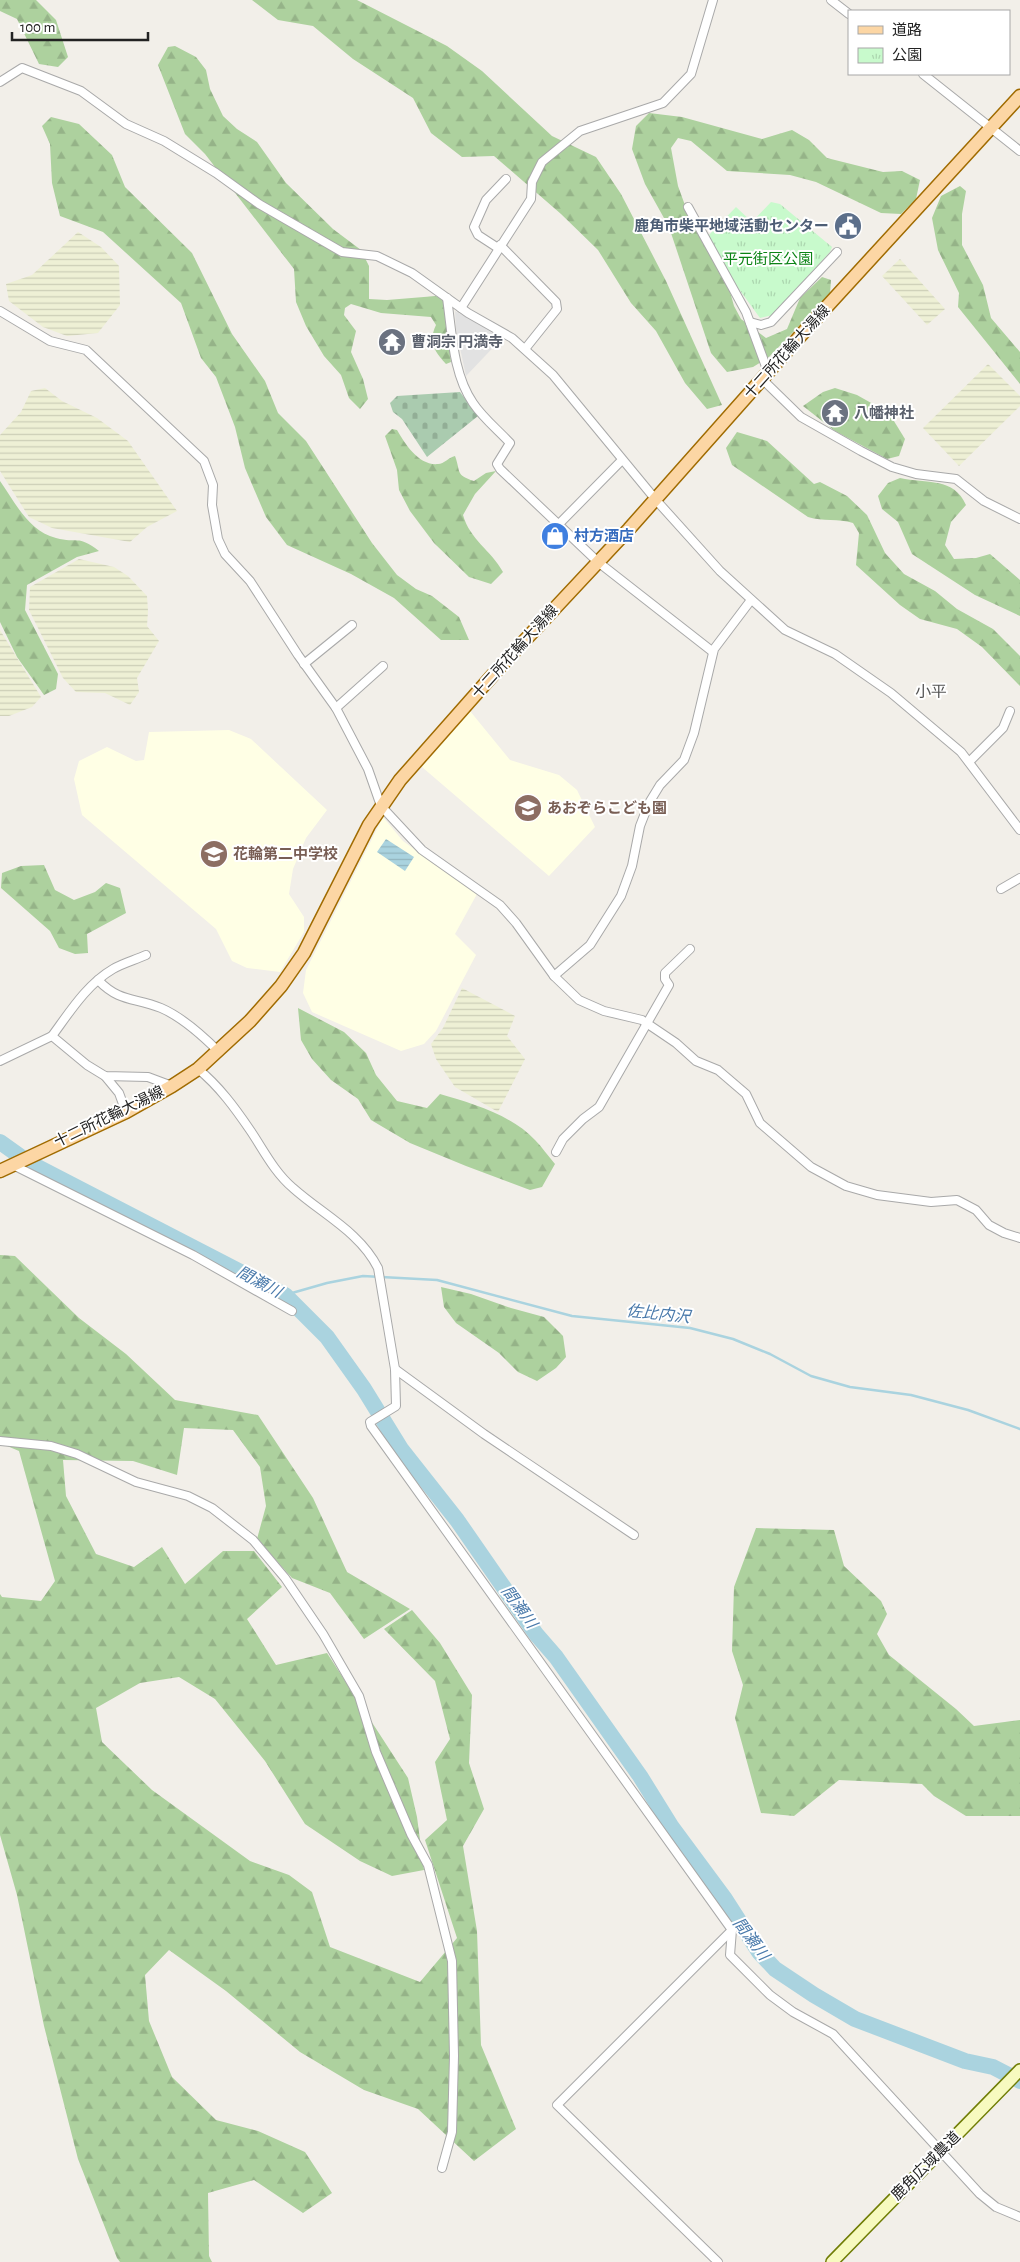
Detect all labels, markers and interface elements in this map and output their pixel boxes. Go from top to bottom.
scale bar [12,10,149,42]
legend [848,10,1010,75]
text: 100 m [20,20,55,35]
text: 道路 [892,22,922,38]
text: 公園 [892,47,922,63]
public building icon: 鹿角市柴平地域活動センター [833,211,863,241]
place label: 鹿角市柴平地域活動センター [634,218,829,234]
park label: 平元街区公園 [723,251,813,267]
street label: 十二所花輪大湯線 [740,301,833,402]
temple icon: 曹洞宗 円満寺 [377,327,407,357]
place label: 曹洞宗 円満寺 [411,334,503,350]
temple icon: 八幡神社 [820,398,850,428]
place label: 八幡神社 [854,404,914,421]
shop icon: 村方酒店 [540,521,570,551]
place label: 村方酒店 [574,527,634,544]
street label: 十二所花輪大湯線 [468,601,561,702]
district label: 小平 [915,684,947,700]
school or university icon: あおぞらこども園 [513,793,543,823]
place label: あおぞらこども園 [547,800,667,816]
school or university icon: 花輪第二中学校 [199,839,229,869]
place label: 花輪第二中学校 [233,845,338,862]
street label: 十二所花輪大湯線 [51,1082,166,1150]
water label: 間瀬川 [234,1263,286,1301]
water label: 佐比内沢 [625,1302,693,1326]
water label: 間瀬川 [498,1582,542,1633]
water label: 間瀬川 [730,1914,774,1965]
street label: 鹿角広域農道 [888,2128,963,2203]

